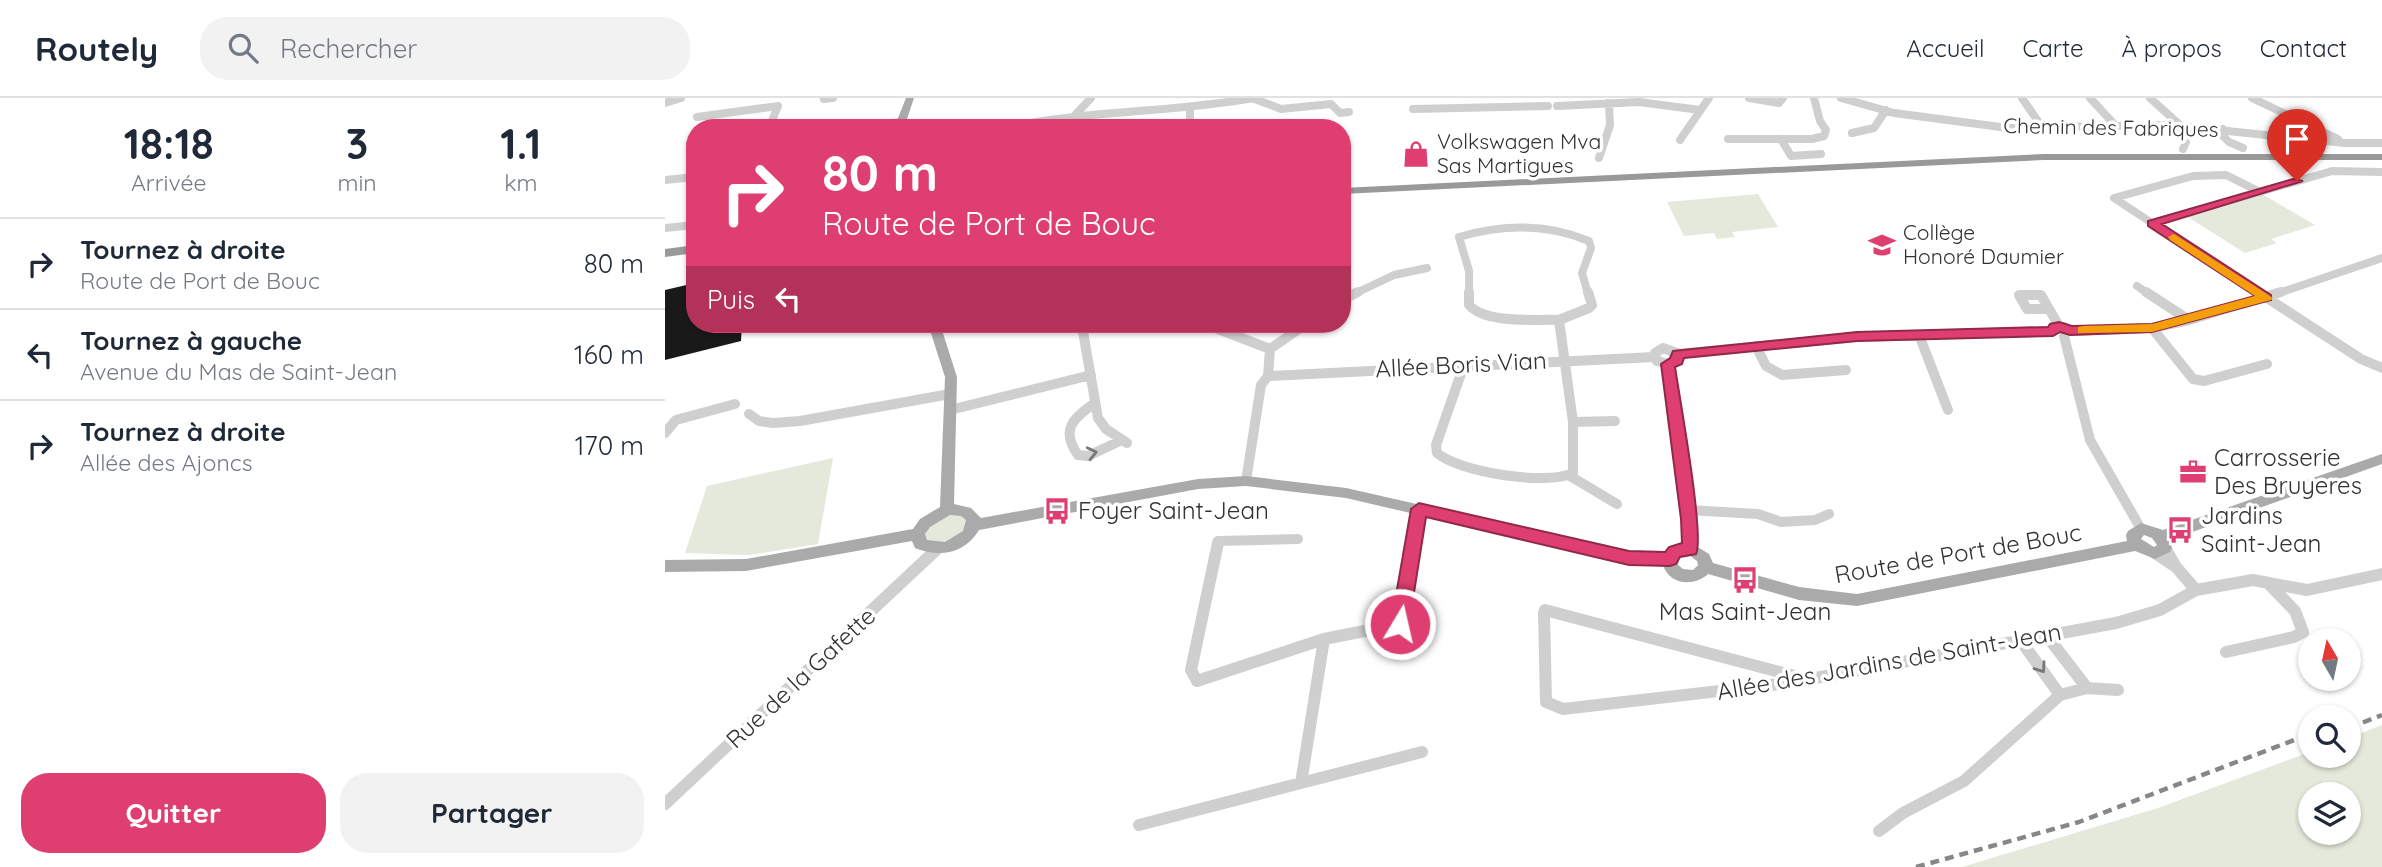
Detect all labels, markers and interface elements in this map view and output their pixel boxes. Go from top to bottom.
search box [200,17,690,80]
text: Routely [35,28,158,69]
icon: search [224,29,262,67]
text: Rechercher [280,32,417,65]
text: Accueil [1906,33,1985,63]
text: Carte [2023,33,2084,63]
text: À propos [2122,33,2222,63]
text: Contact [2260,33,2347,63]
pin [2267,109,2327,181]
street label: Chemin des Fabriques [2003,112,2219,142]
text: 18:18 [124,117,214,170]
text: 3 [346,117,368,170]
text: 1.1 [500,117,541,170]
icon: arrive [2278,120,2316,158]
place label: Volkswagen Mva Sas Martigues [1437,128,1601,178]
shop icon: Volkswagen Mva Sas Martigues [1401,139,1431,169]
text: 80 m [822,142,938,203]
icon: right [707,147,798,238]
text: Arrivée [131,168,207,197]
text: min [337,168,377,197]
text: km [504,168,537,197]
text: Route de Port de Bouc [822,203,1156,243]
place label: Collège Honoré Daumier [1903,219,2064,269]
school or university icon: Collège Honoré Daumier [1867,230,1897,260]
text: Tournez à droite [80,233,285,266]
icon: right [21,245,59,283]
text: 80 m [584,247,644,280]
text: Route de Port de Bouc [80,266,320,295]
icon: left [769,280,807,318]
text: Puis [707,283,755,316]
text: Tournez à gauche [80,324,302,357]
icon: left [21,336,59,374]
text: 160 m [574,338,644,371]
street label: Allée Boris Vian [1374,345,1548,383]
text: Avenue du Mas de Saint-Jean [80,357,397,386]
text: Tournez à droite [80,415,285,448]
icon: right [21,427,59,465]
text: 170 m [575,429,644,462]
place label: Carrosserie Des Bruyeres [2214,442,2362,500]
one-way arrow [1086,446,1098,461]
text: Allée des Ajoncs [80,448,252,477]
office icon: Carrosserie Des Bruyeres [2178,457,2208,487]
place label: Foyer Saint-Jean [1078,495,1269,525]
bus stop icon: Foyer Saint-Jean [1042,496,1072,526]
place label: Jardins Saint-Jean [2201,500,2321,558]
bus stop icon: Jardins Saint-Jean [2165,515,2195,545]
street label: Route de Port de Bouc [1832,517,2084,590]
bus stop icon: Mas Saint-Jean [1730,565,1760,595]
position arrow [1363,587,1437,661]
place label: Mas Saint-Jean [1659,596,1831,626]
street label: Rue de la Gafette [719,600,881,754]
street label: Allée des Jardins de Saint-Jean [1714,616,2063,706]
north arrow [2298,628,2361,691]
map controls [2298,628,2361,845]
one-way arrow [2033,660,2045,673]
button: search [2298,705,2361,768]
button: Quitter [21,773,326,853]
button: Partager [340,773,644,853]
button: layers [2298,782,2361,845]

